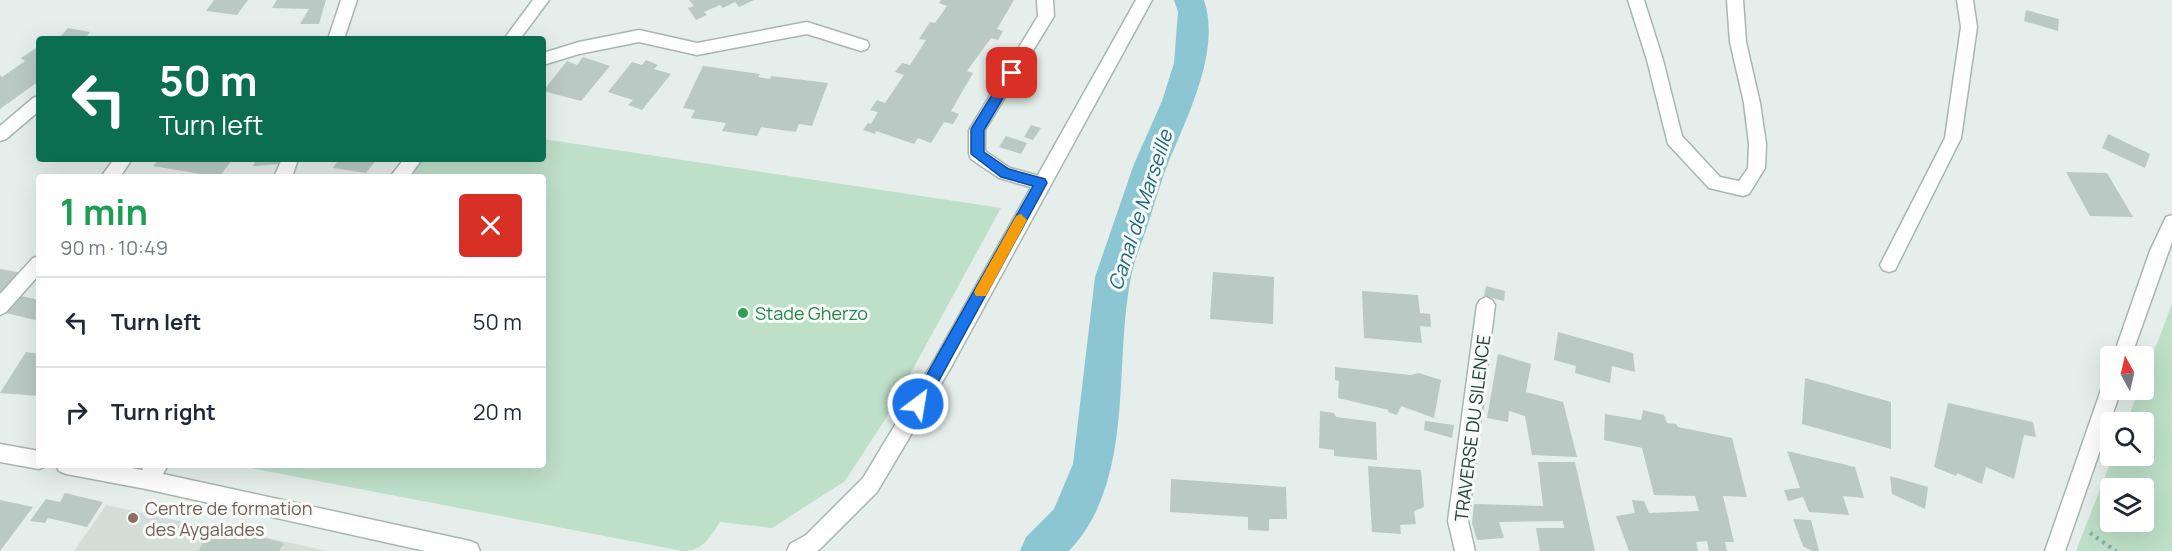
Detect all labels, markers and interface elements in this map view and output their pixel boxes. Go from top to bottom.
pin [986,47,1037,98]
text: 50 m [159,51,257,109]
icon: arrive [995,56,1028,89]
icon: left [60,60,138,138]
text: Turn left [159,106,263,143]
water label: Canal de Marseille [1101,125,1179,294]
text: 1 min [60,187,148,236]
button: close [459,194,522,257]
text: 90 m · 10:49 [60,234,168,261]
place label: Stade Gherzo [755,301,868,325]
icon: left [60,306,93,339]
marker: Stade Gherzo [736,306,750,320]
text: Turn left [111,307,201,337]
text: 50 m [473,307,522,337]
street label: TRAVERSE DU SILENCE [1449,333,1495,523]
north arrow [2100,346,2154,400]
map controls [2100,346,2154,532]
position arrow [886,372,950,436]
icon: right [60,396,93,429]
text: Turn right [111,397,216,427]
text: 20 m [473,397,522,427]
button: search [2100,412,2154,466]
button: layers [2100,478,2154,532]
place label: Centre de formation des Aygalades [145,496,312,541]
marker: Centre de formation des Aygalades [126,511,140,525]

